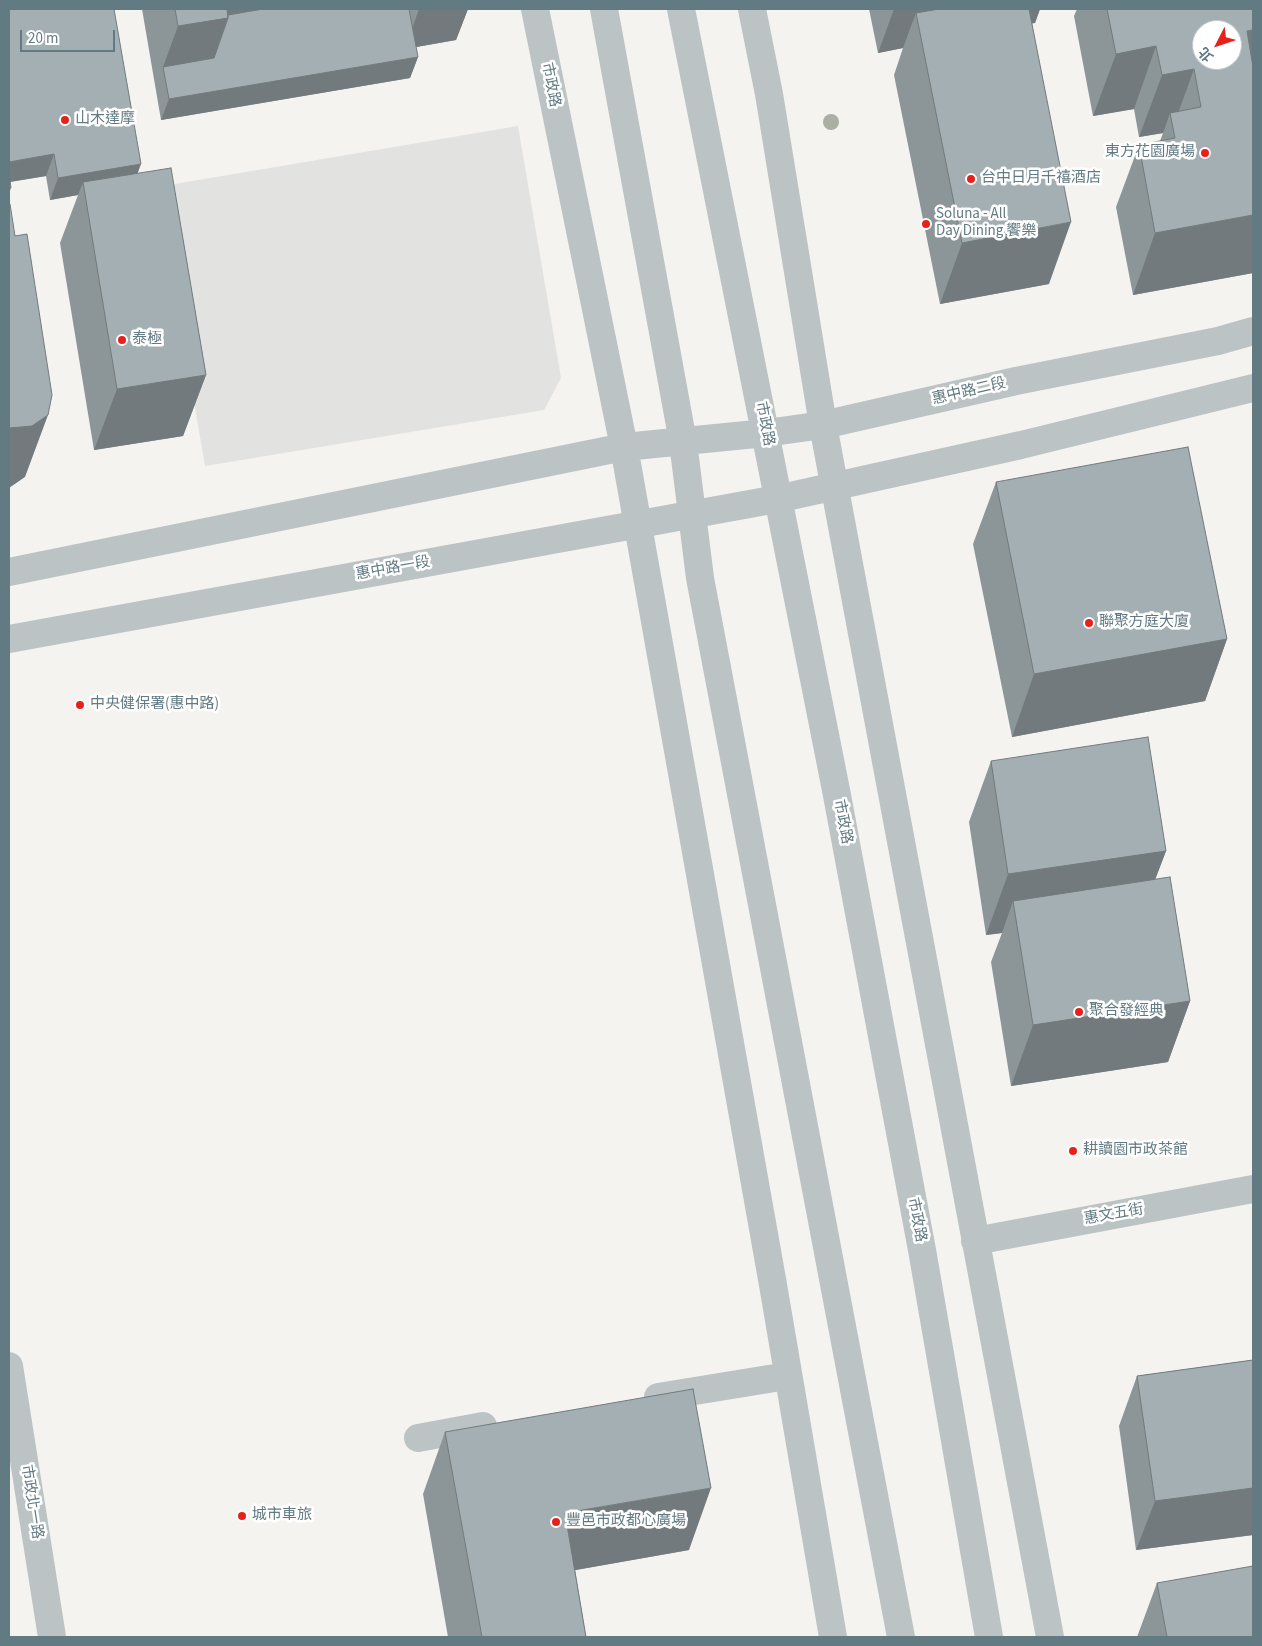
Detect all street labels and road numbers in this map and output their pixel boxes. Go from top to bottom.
street label: 市政路 [537,61,563,109]
street label: 惠中路二段 [930,375,1008,409]
street label: 市政路 [751,400,777,448]
street label: 惠中路一段 [355,554,431,584]
street label: 市政路 [829,798,855,846]
street label: 市政路 [903,1196,929,1244]
street label: 惠文五街 [1083,1201,1145,1229]
street label: 市政北一路 [16,1464,46,1540]

